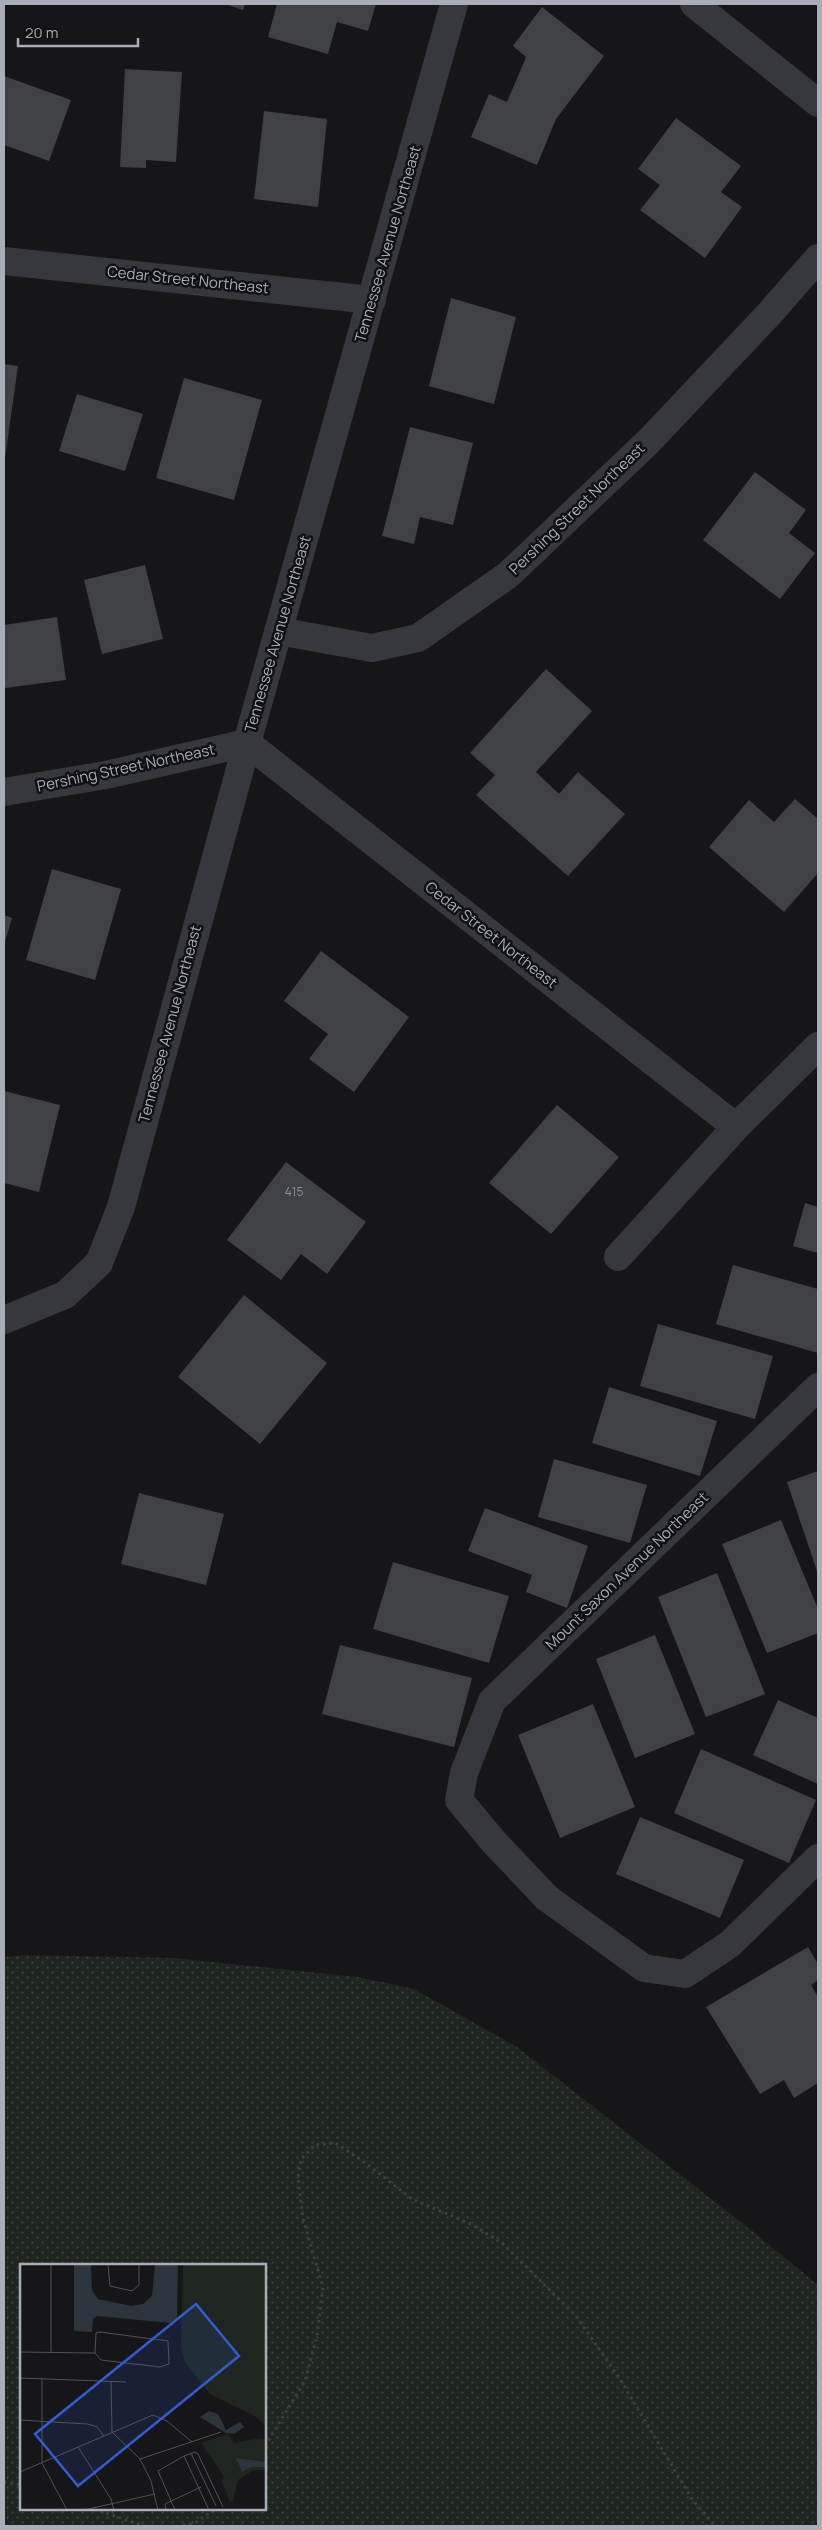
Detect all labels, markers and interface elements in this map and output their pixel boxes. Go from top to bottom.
scale bar [18,15,138,47]
text: 20 m [25,22,58,43]
street label: Tennessee Avenue Northeast [349,143,426,345]
street label: Cedar Street Northeast [106,261,270,298]
street label: Pershing Street Northeast [504,438,649,579]
street label: Tennessee Avenue Northeast [239,533,316,735]
street label: Pershing Street Northeast [35,738,217,797]
street label: Cedar Street Northeast [421,876,562,993]
street label: Tennessee Avenue Northeast [133,923,206,1125]
house number: 415 [285,1183,303,1200]
street label: Mount Saxon Avenue Northeast [541,1487,713,1654]
inset map [20,2264,266,2510]

